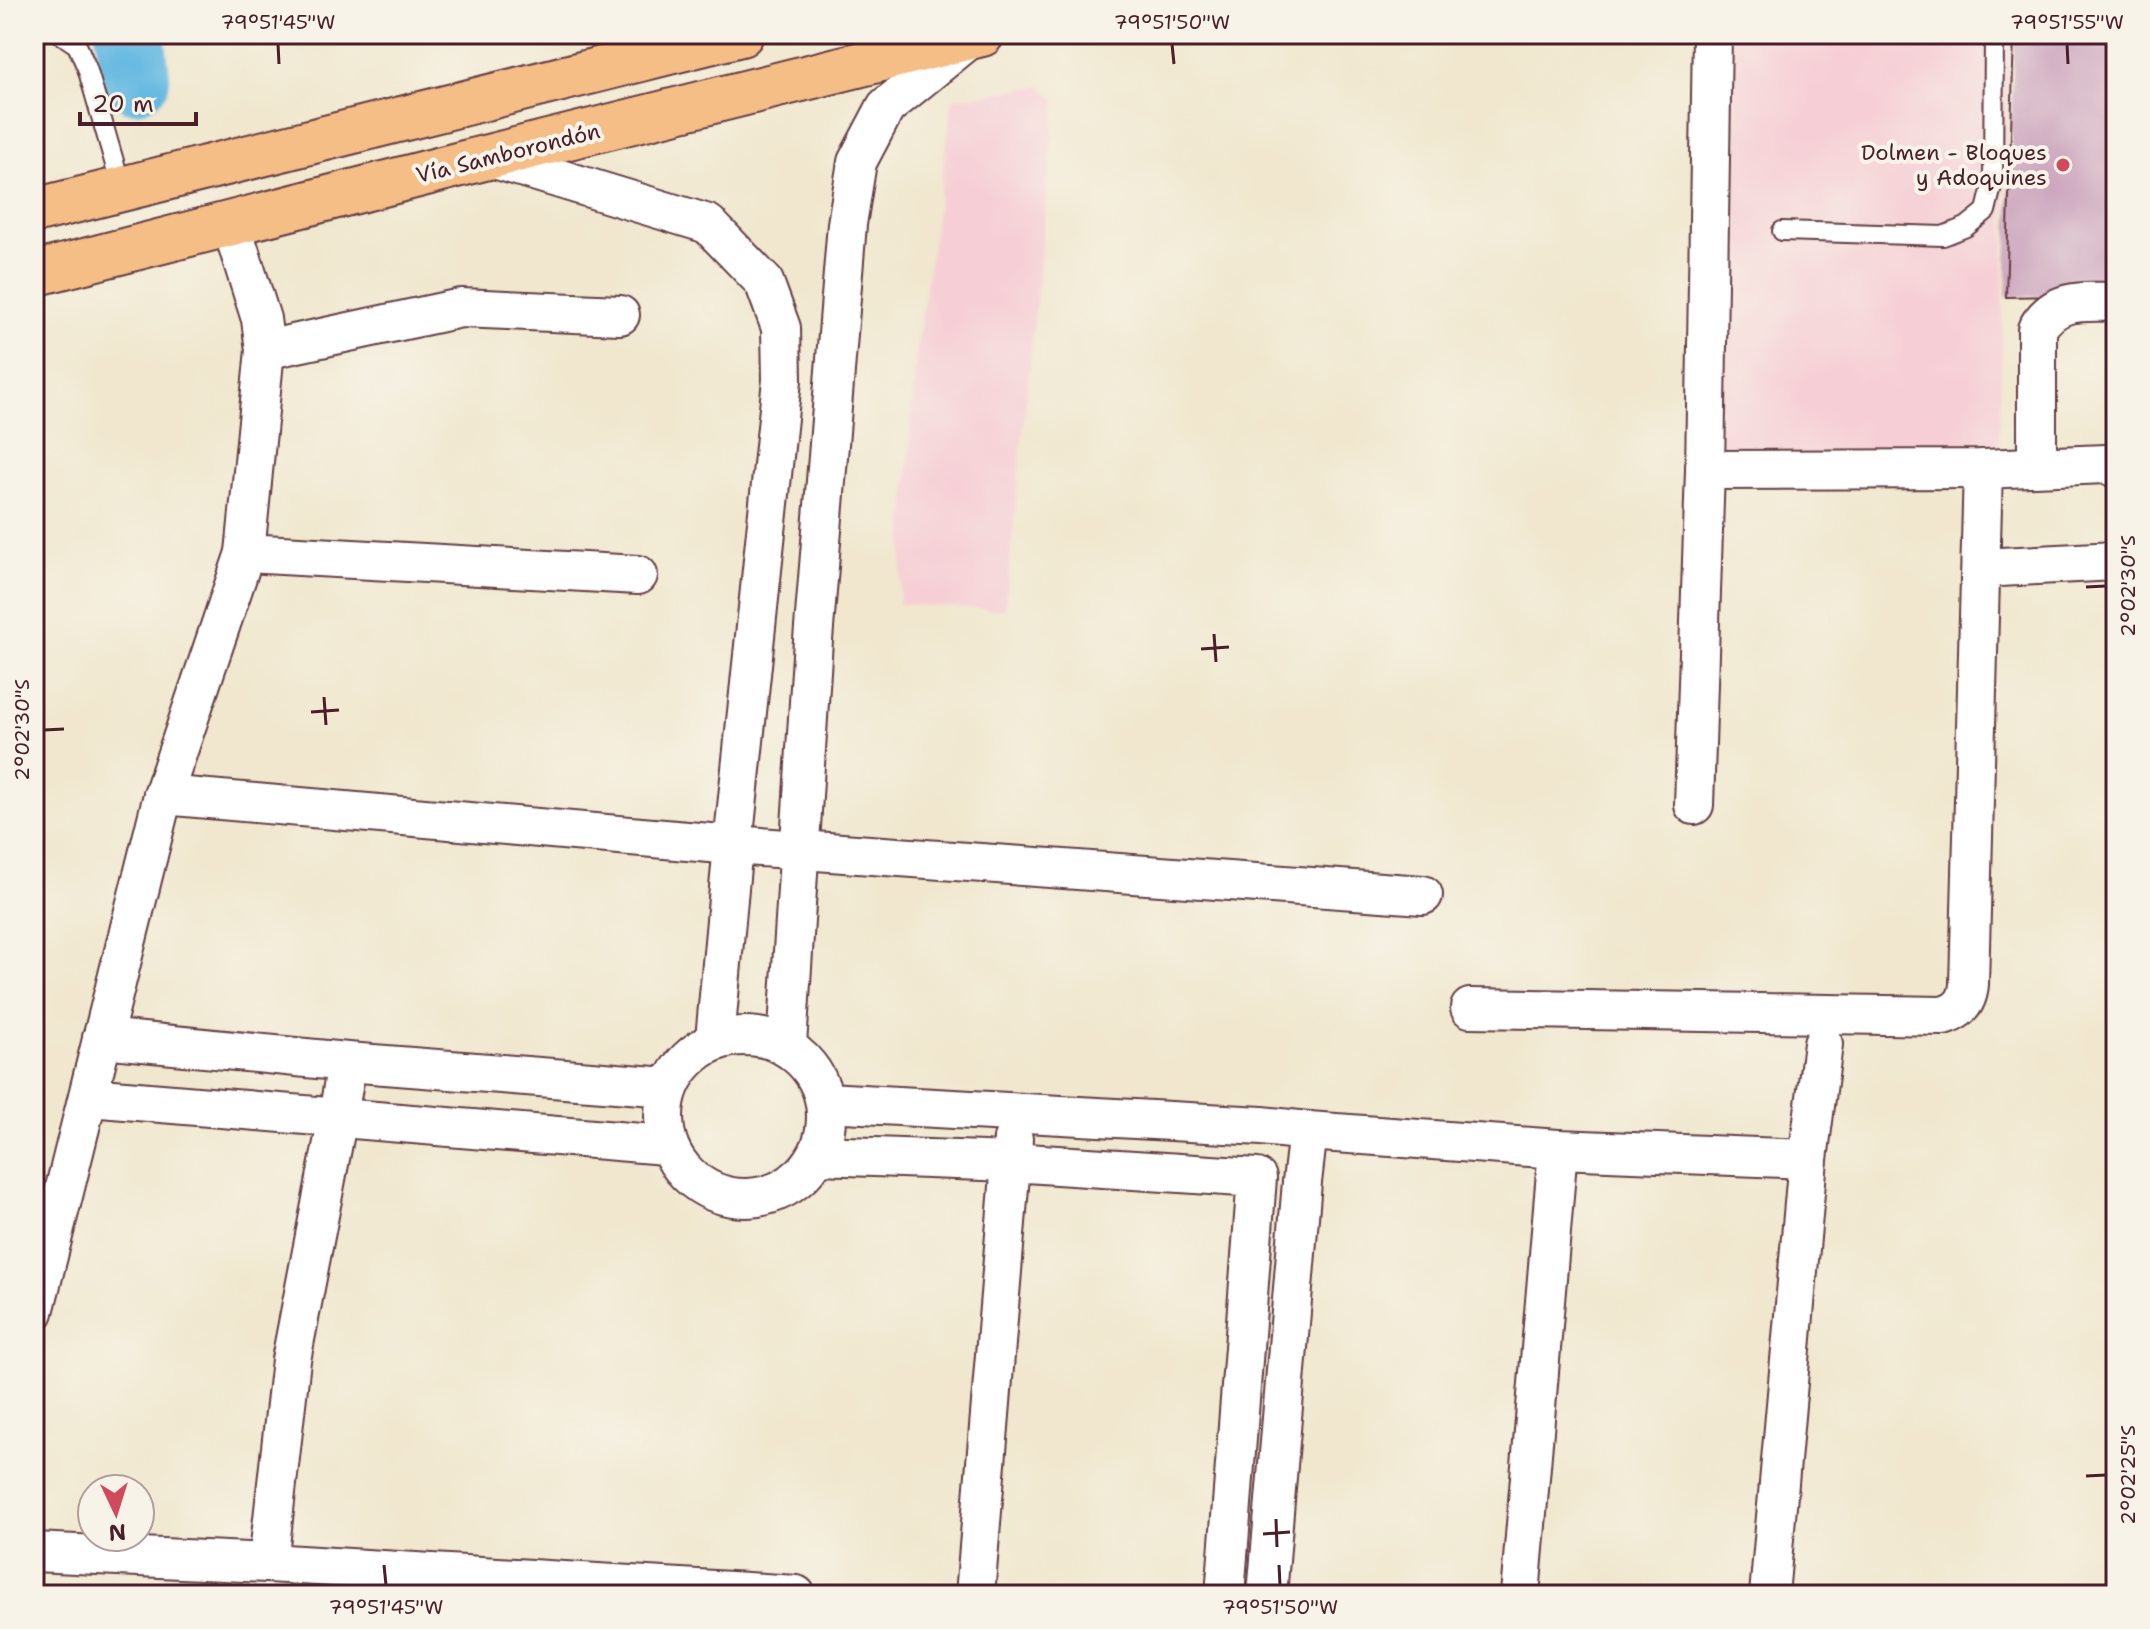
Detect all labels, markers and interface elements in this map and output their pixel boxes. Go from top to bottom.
text: 79°51'45"W [221,9,335,35]
text: 79°51'50"W [1114,9,1230,35]
text: 79°51'55"W [2010,9,2124,35]
scale bar [80,76,196,126]
text: 20 m [92,88,154,120]
street label: Vía Samborondón [413,116,603,190]
place label: Dolmen - Bloques y Adoquines [1861,138,2047,192]
marker: Dolmen - Bloques y Adoquines [2054,156,2072,174]
text: 2°02'30"S [2115,535,2141,637]
text: 2°02'30"S [9,679,35,781]
text: 2°02'25"S [2115,1425,2141,1525]
north arrow [76,1473,156,1553]
text: N [108,1517,127,1548]
text: 79°51'45"W [329,1594,443,1620]
text: 79°51'50"W [1222,1594,1338,1620]

